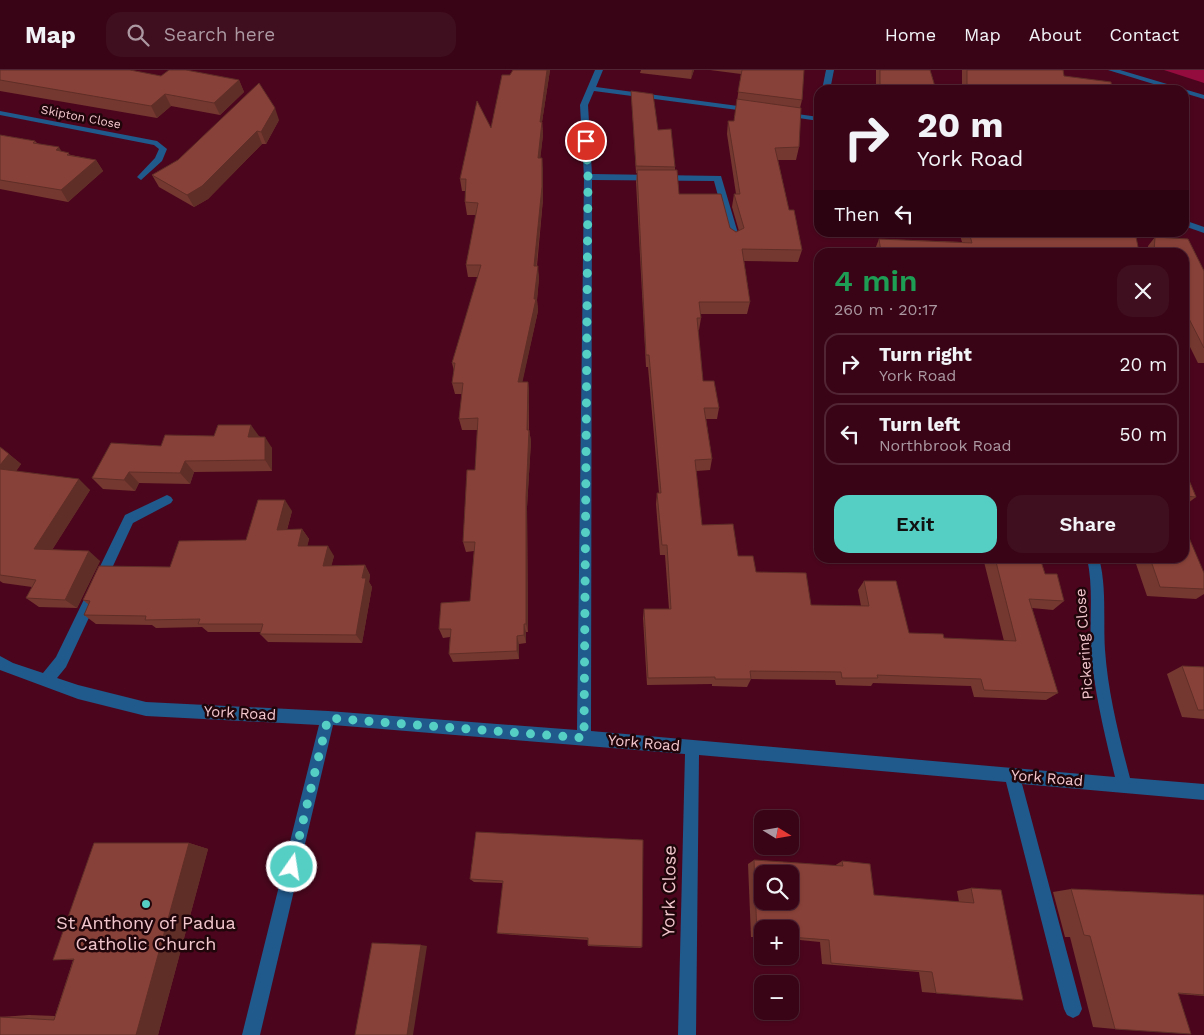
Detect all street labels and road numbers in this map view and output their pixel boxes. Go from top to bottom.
street label: Skipton Close [40,102,122,132]
street label: Pickering Close [1071,588,1097,700]
street label: York Road [203,702,277,724]
street label: York Road [607,731,681,755]
street label: York Road [1010,766,1084,790]
street label: York Close [657,845,680,937]

